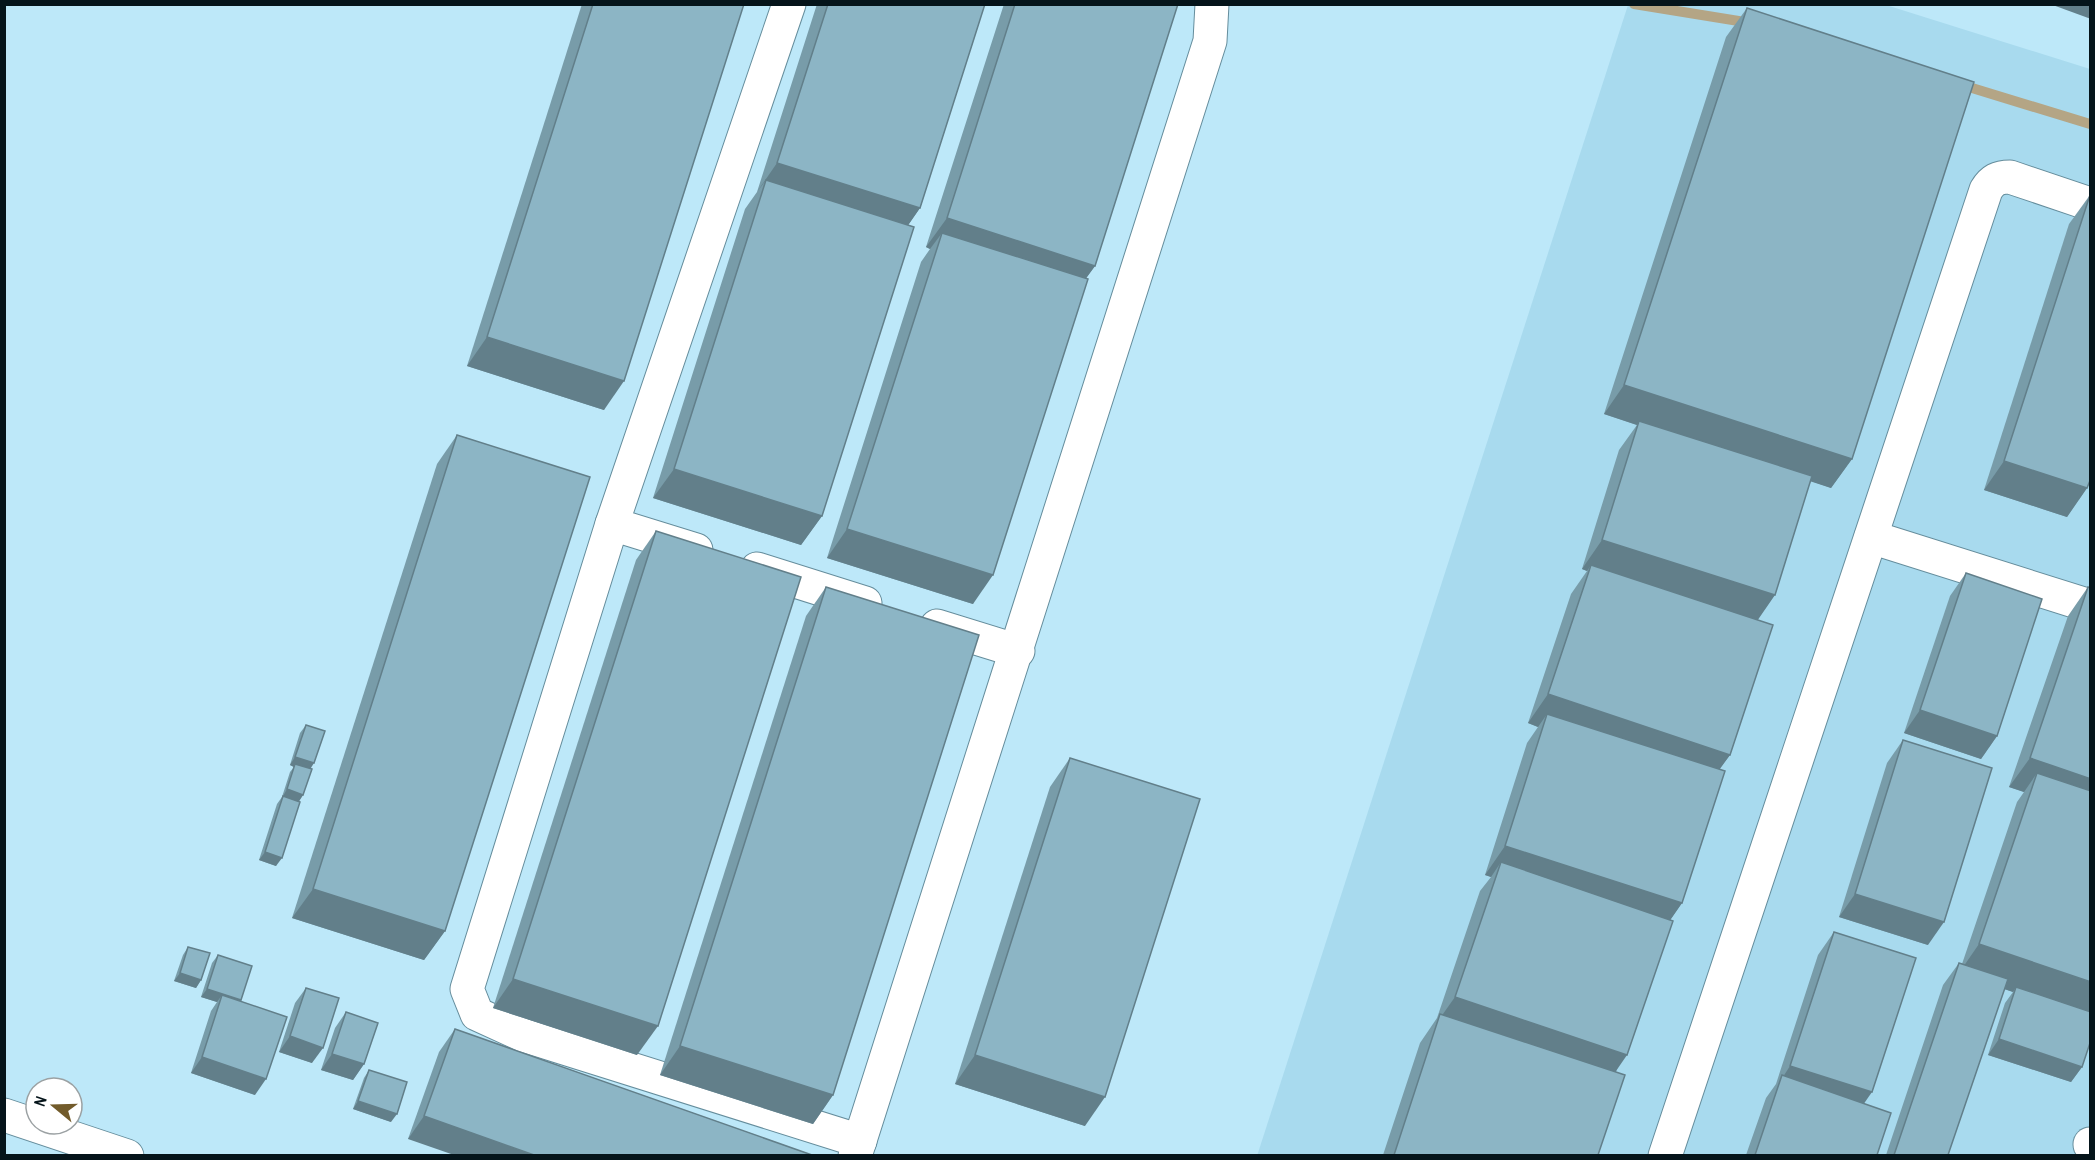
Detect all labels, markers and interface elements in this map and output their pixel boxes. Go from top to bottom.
north arrow [24,1076,84,1136]
text: N [28,1093,52,1109]

